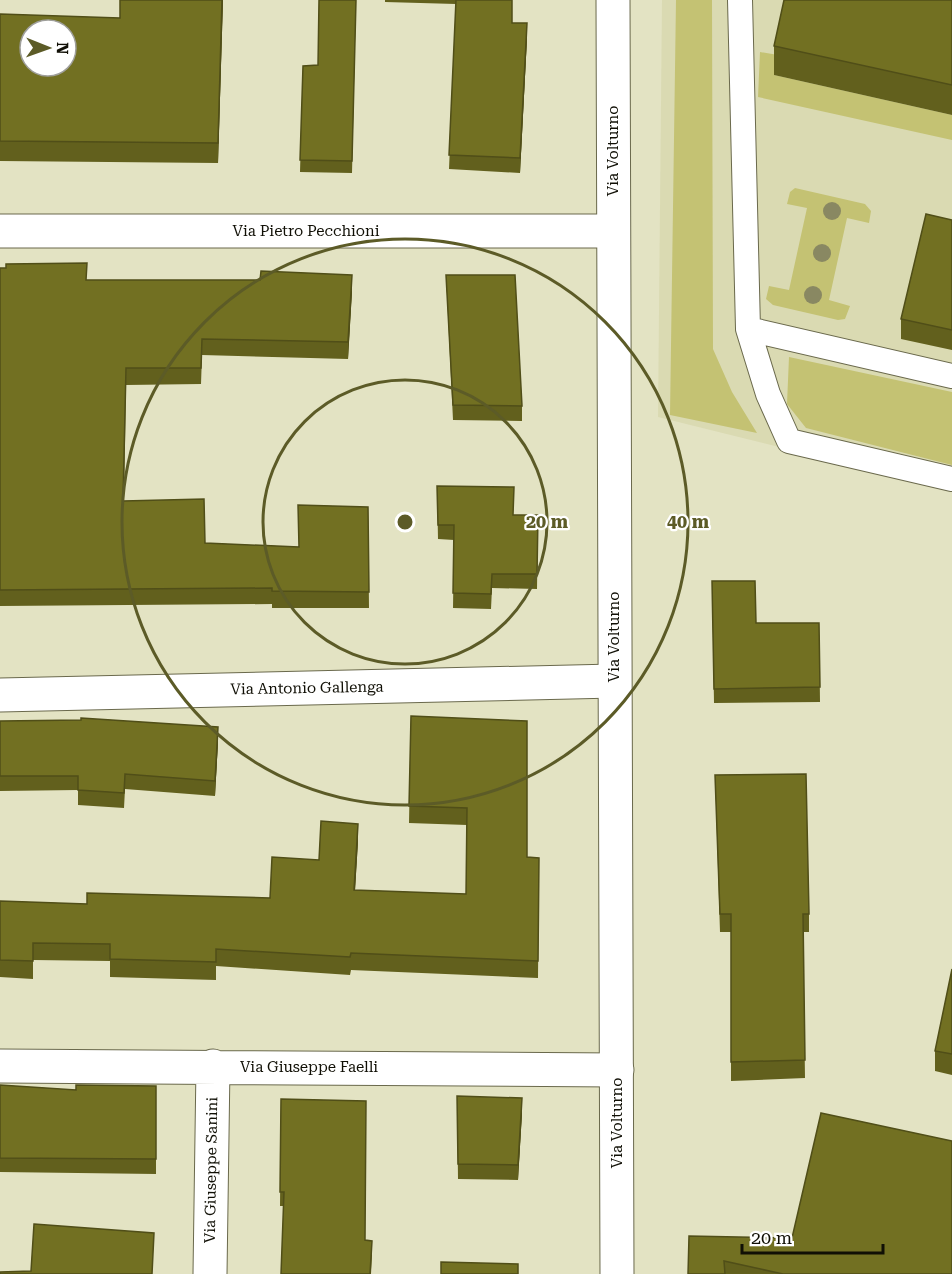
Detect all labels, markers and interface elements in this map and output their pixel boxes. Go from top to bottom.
north arrow [18,18,78,78]
text: N [53,42,72,55]
street label: Via Volturno [604,106,622,196]
street label: Via Pietro Pecchioni [232,222,380,240]
text: 20 m [526,511,569,532]
text: 40 m [667,511,710,532]
centre of rings [395,512,415,532]
street label: Via Volturno [605,592,623,682]
street label: Via Antonio Gallenga [230,678,384,698]
street label: Via Giuseppe Faelli [240,1058,378,1076]
street label: Via Volturno [608,1078,626,1168]
street label: Via Giuseppe Sanini [201,1096,221,1243]
scale bar [742,1217,883,1255]
text: 20 m [751,1227,792,1248]

